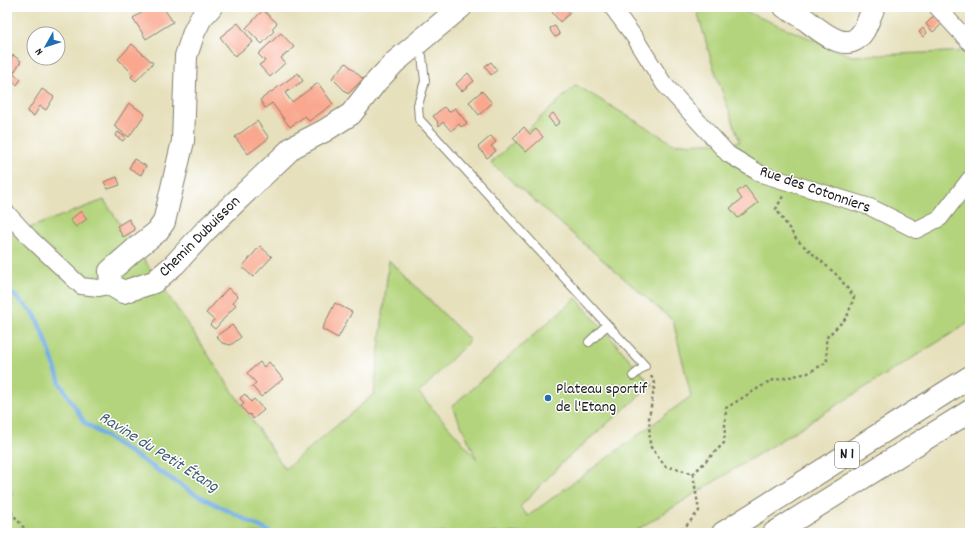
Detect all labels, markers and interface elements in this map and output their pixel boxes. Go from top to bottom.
north arrow [26,26,66,66]
text: N [32,43,48,58]
street label: Rue des Cotonniers [757,160,874,220]
street label: Chemin Dubuisson [154,191,246,283]
place label: Plateau sportif de l'Etang [556,378,648,419]
marker: Plateau sportif de l'Etang [543,393,553,403]
water label: Ravine du Petit Étang [94,407,223,500]
road number: N 1 [835,442,859,468]

